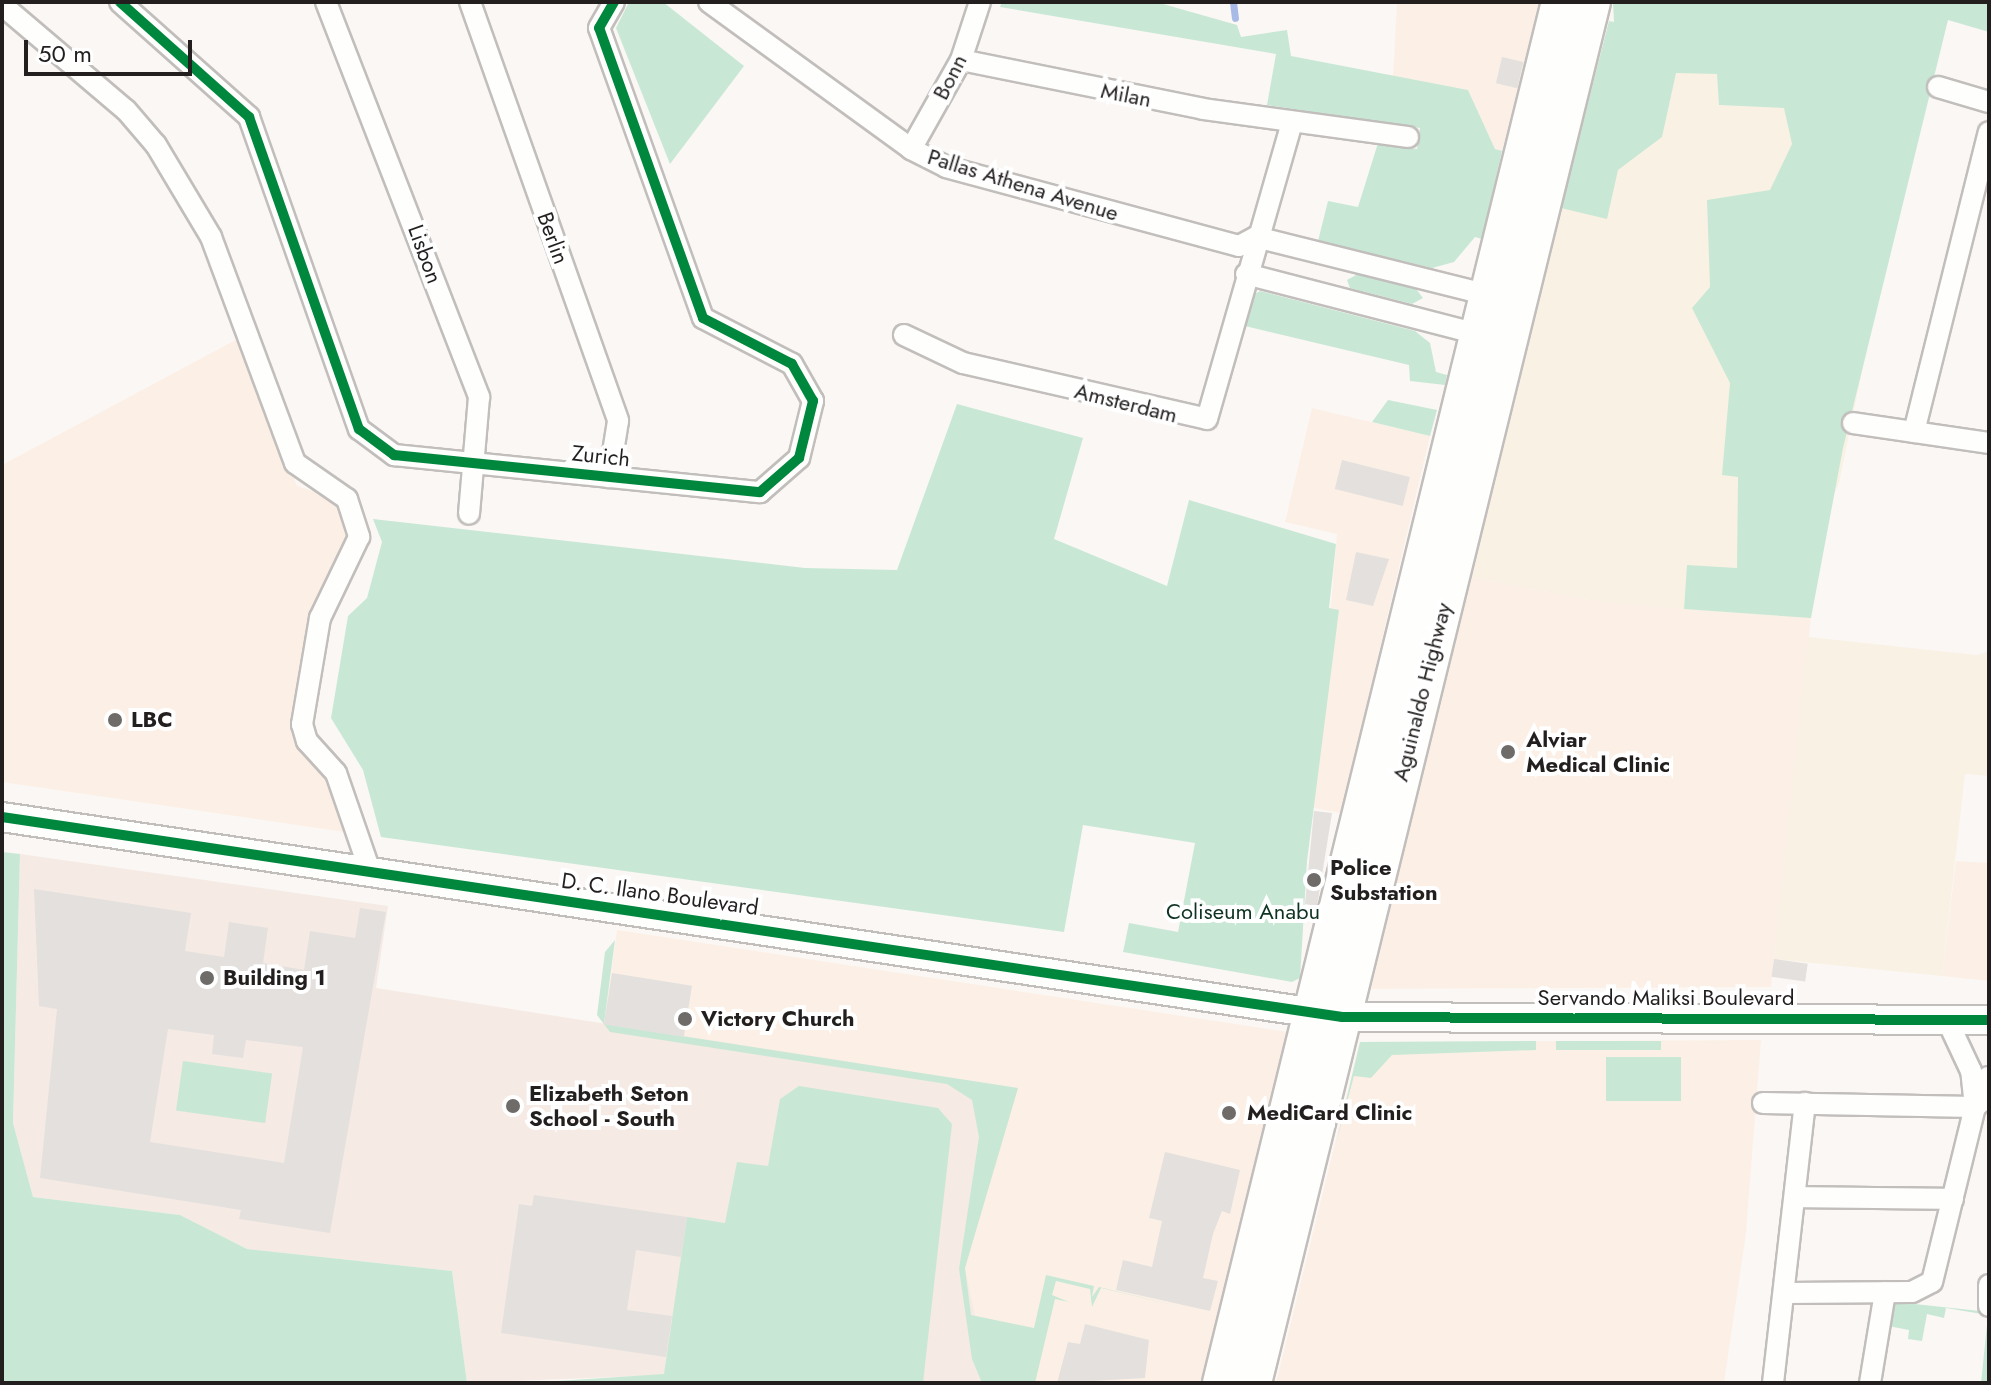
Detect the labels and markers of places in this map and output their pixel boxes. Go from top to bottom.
place label: LBC [131,707,173,733]
marker: LBC [106,711,124,729]
place label: Alviar Medical Clinic [1526,726,1670,778]
marker: Alviar Medical Clinic [1497,741,1519,763]
place label: Police Substation [1330,854,1438,906]
marker: Police Substation [1305,871,1323,889]
place label: Building 1 [223,965,326,991]
marker: Building 1 [198,969,216,987]
place label: Victory Church [701,1006,855,1032]
marker: Victory Church [676,1010,694,1028]
place label: Elizabeth Seton School - South [529,1080,689,1132]
marker: Elizabeth Seton School - South [504,1097,522,1115]
place label: MediCard Clinic [1247,1100,1412,1126]
marker: MediCard Clinic [1218,1102,1240,1124]

